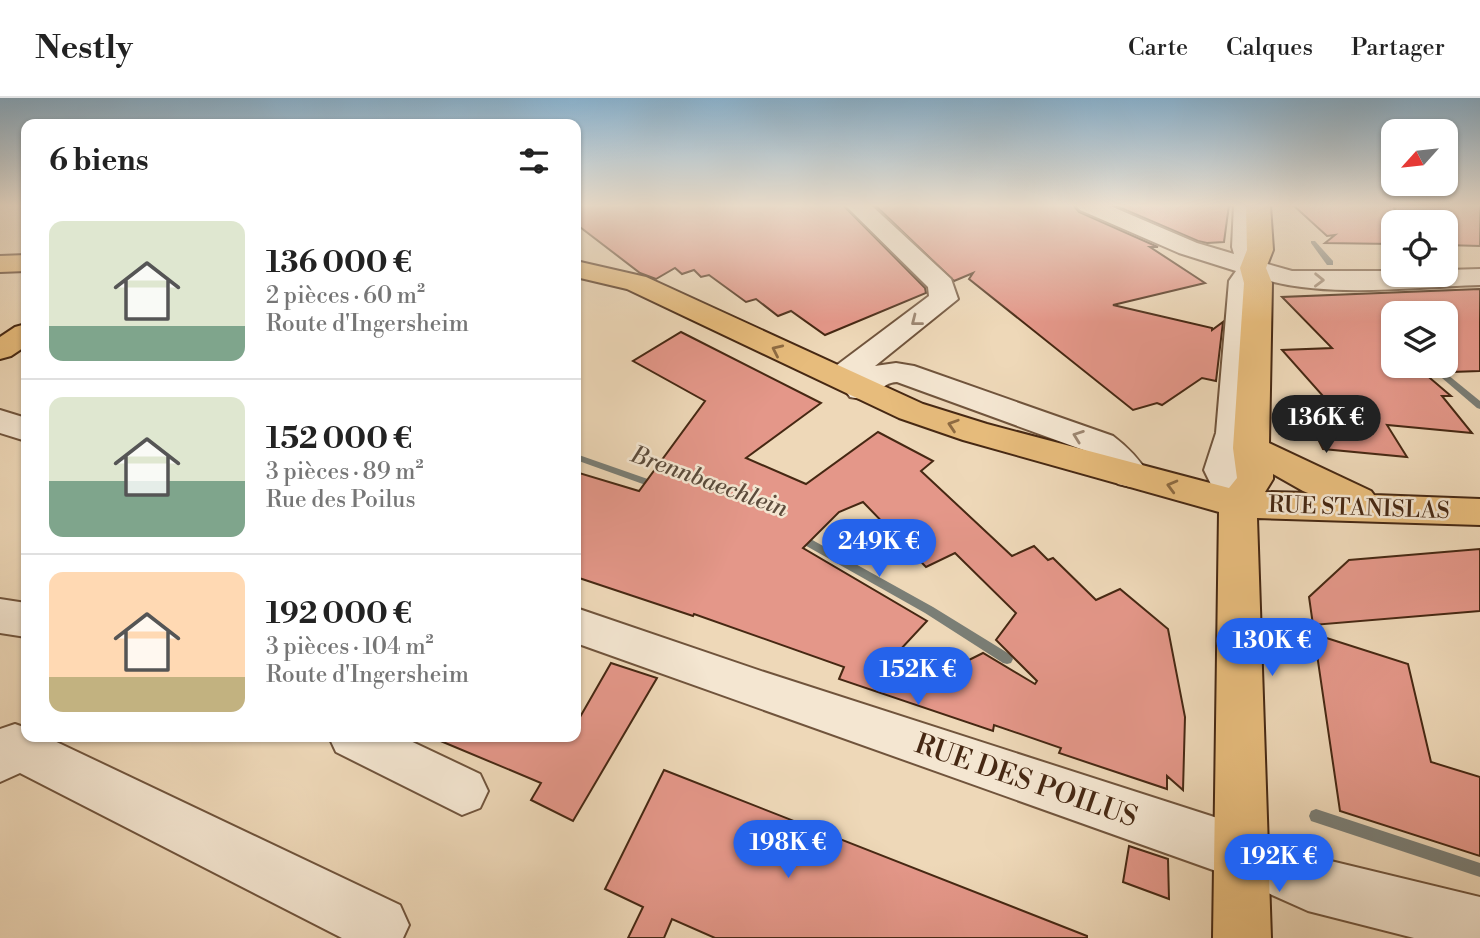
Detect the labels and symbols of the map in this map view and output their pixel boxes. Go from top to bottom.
north arrow [1381,119,1458,196]
one-way arrow [1314,273,1325,288]
one-way arrow [912,312,924,325]
one-way arrow [772,344,784,358]
pin: 136K € [1269,396,1383,455]
one-way arrow [947,419,960,433]
one-way arrow [1072,430,1084,444]
water label: Brennbaechlein [625,439,792,524]
one-way arrow [1166,480,1178,494]
street label: RUE STANISLAS [1268,491,1450,525]
pin: 249K € [822,519,936,579]
pin: 130K € [1215,618,1329,678]
pin: 152K € [861,648,975,707]
street label: RUE DES POILUS [910,726,1142,836]
pin: 198K € [731,820,845,880]
pin: 192K € [1222,834,1336,894]

